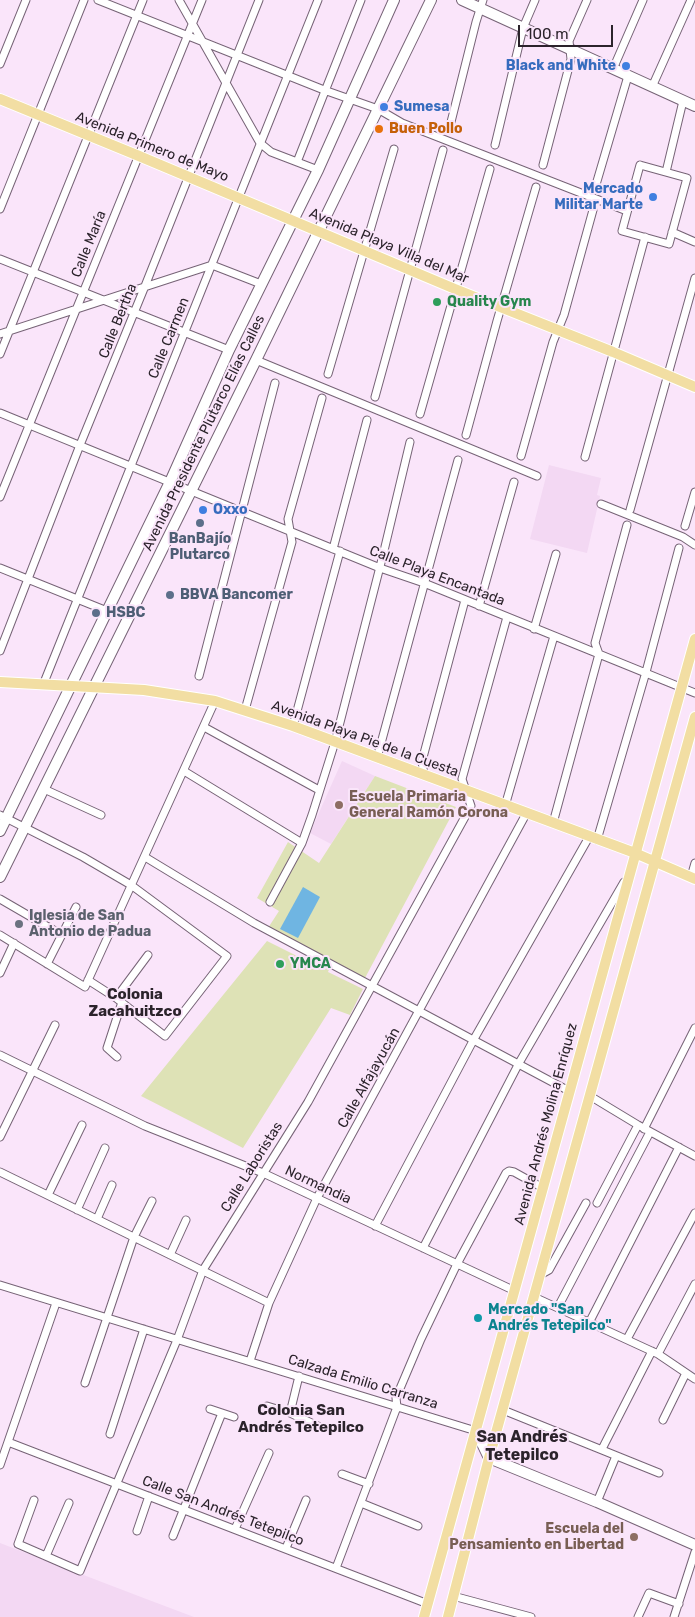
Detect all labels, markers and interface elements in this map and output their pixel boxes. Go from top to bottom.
scale bar [520,15,615,47]
text: 100 m [526,25,568,43]
place label: Black and White [506,58,616,74]
marker: Black and White [620,60,632,72]
place label: Sumesa [394,99,449,115]
marker: Sumesa [378,101,390,113]
street label: Avenida Primero de Mayo [73,108,231,186]
place label: Buen Pollo [389,121,463,137]
marker: Buen Pollo [373,123,385,135]
place label: Mercado Militar Marte [554,181,643,213]
marker: Mercado Militar Marte [647,191,659,203]
street label: Avenida Playa Villa del Mar [307,205,471,287]
street label: Calle María [68,208,110,280]
street label: Calle Bertha [95,281,141,361]
place label: Quality Gym [447,294,531,310]
street label: Calle Carmen [145,295,193,381]
marker: Quality Gym [431,296,443,308]
street label: Avenida Presidente Plutarco Elías Calles [139,312,269,554]
place label: Oxxo [213,502,248,518]
marker: Oxxo [197,504,209,516]
marker: BanBajío Plutarco [194,517,206,529]
place label: BanBajío Plutarco [169,531,231,564]
street label: Calle Playa Encantada [367,542,507,610]
place label: BBVA Bancomer [180,587,293,603]
marker: BBVA Bancomer [164,589,176,601]
place label: HSBC [106,605,145,621]
marker: HSBC [90,607,102,619]
street label: Avenida Playa Pie de la Cuesta [269,697,461,781]
place label: Escuela Primaria General Ramón Corona [349,789,508,822]
marker: Escuela Primaria General Ramón Corona [333,799,345,811]
place label: Iglesia de San Antonio de Padua [29,908,151,940]
marker: Iglesia de San Antonio de Padua [13,918,25,930]
place label: YMCA [290,956,331,972]
marker: YMCA [274,958,286,970]
district label: Colonia Zacahuitzco [88,986,182,1021]
street label: Avenida Andrés Molina Enríquez [511,1021,581,1227]
street label: Calle Alfajayucán [334,1025,404,1131]
street label: Calle Laboristas [218,1119,286,1215]
street label: Normandia [282,1162,354,1208]
place label: Mercado "San Andrés Tetepilco" [488,1302,612,1334]
marker: Mercado "San Andrés Tetepilco" [472,1312,484,1324]
street label: Calzada Emilio Carranza [286,1351,440,1413]
district label: Colonia San Andrés Tetepilco [238,1402,364,1437]
district label: San Andrés Tetepilco [476,1427,568,1465]
street label: Calle San Andrés Tetepilco [140,1472,306,1550]
place label: Escuela del Pensamiento en Libertad [449,1521,624,1554]
marker: Escuela del Pensamiento en Libertad [628,1531,640,1543]

